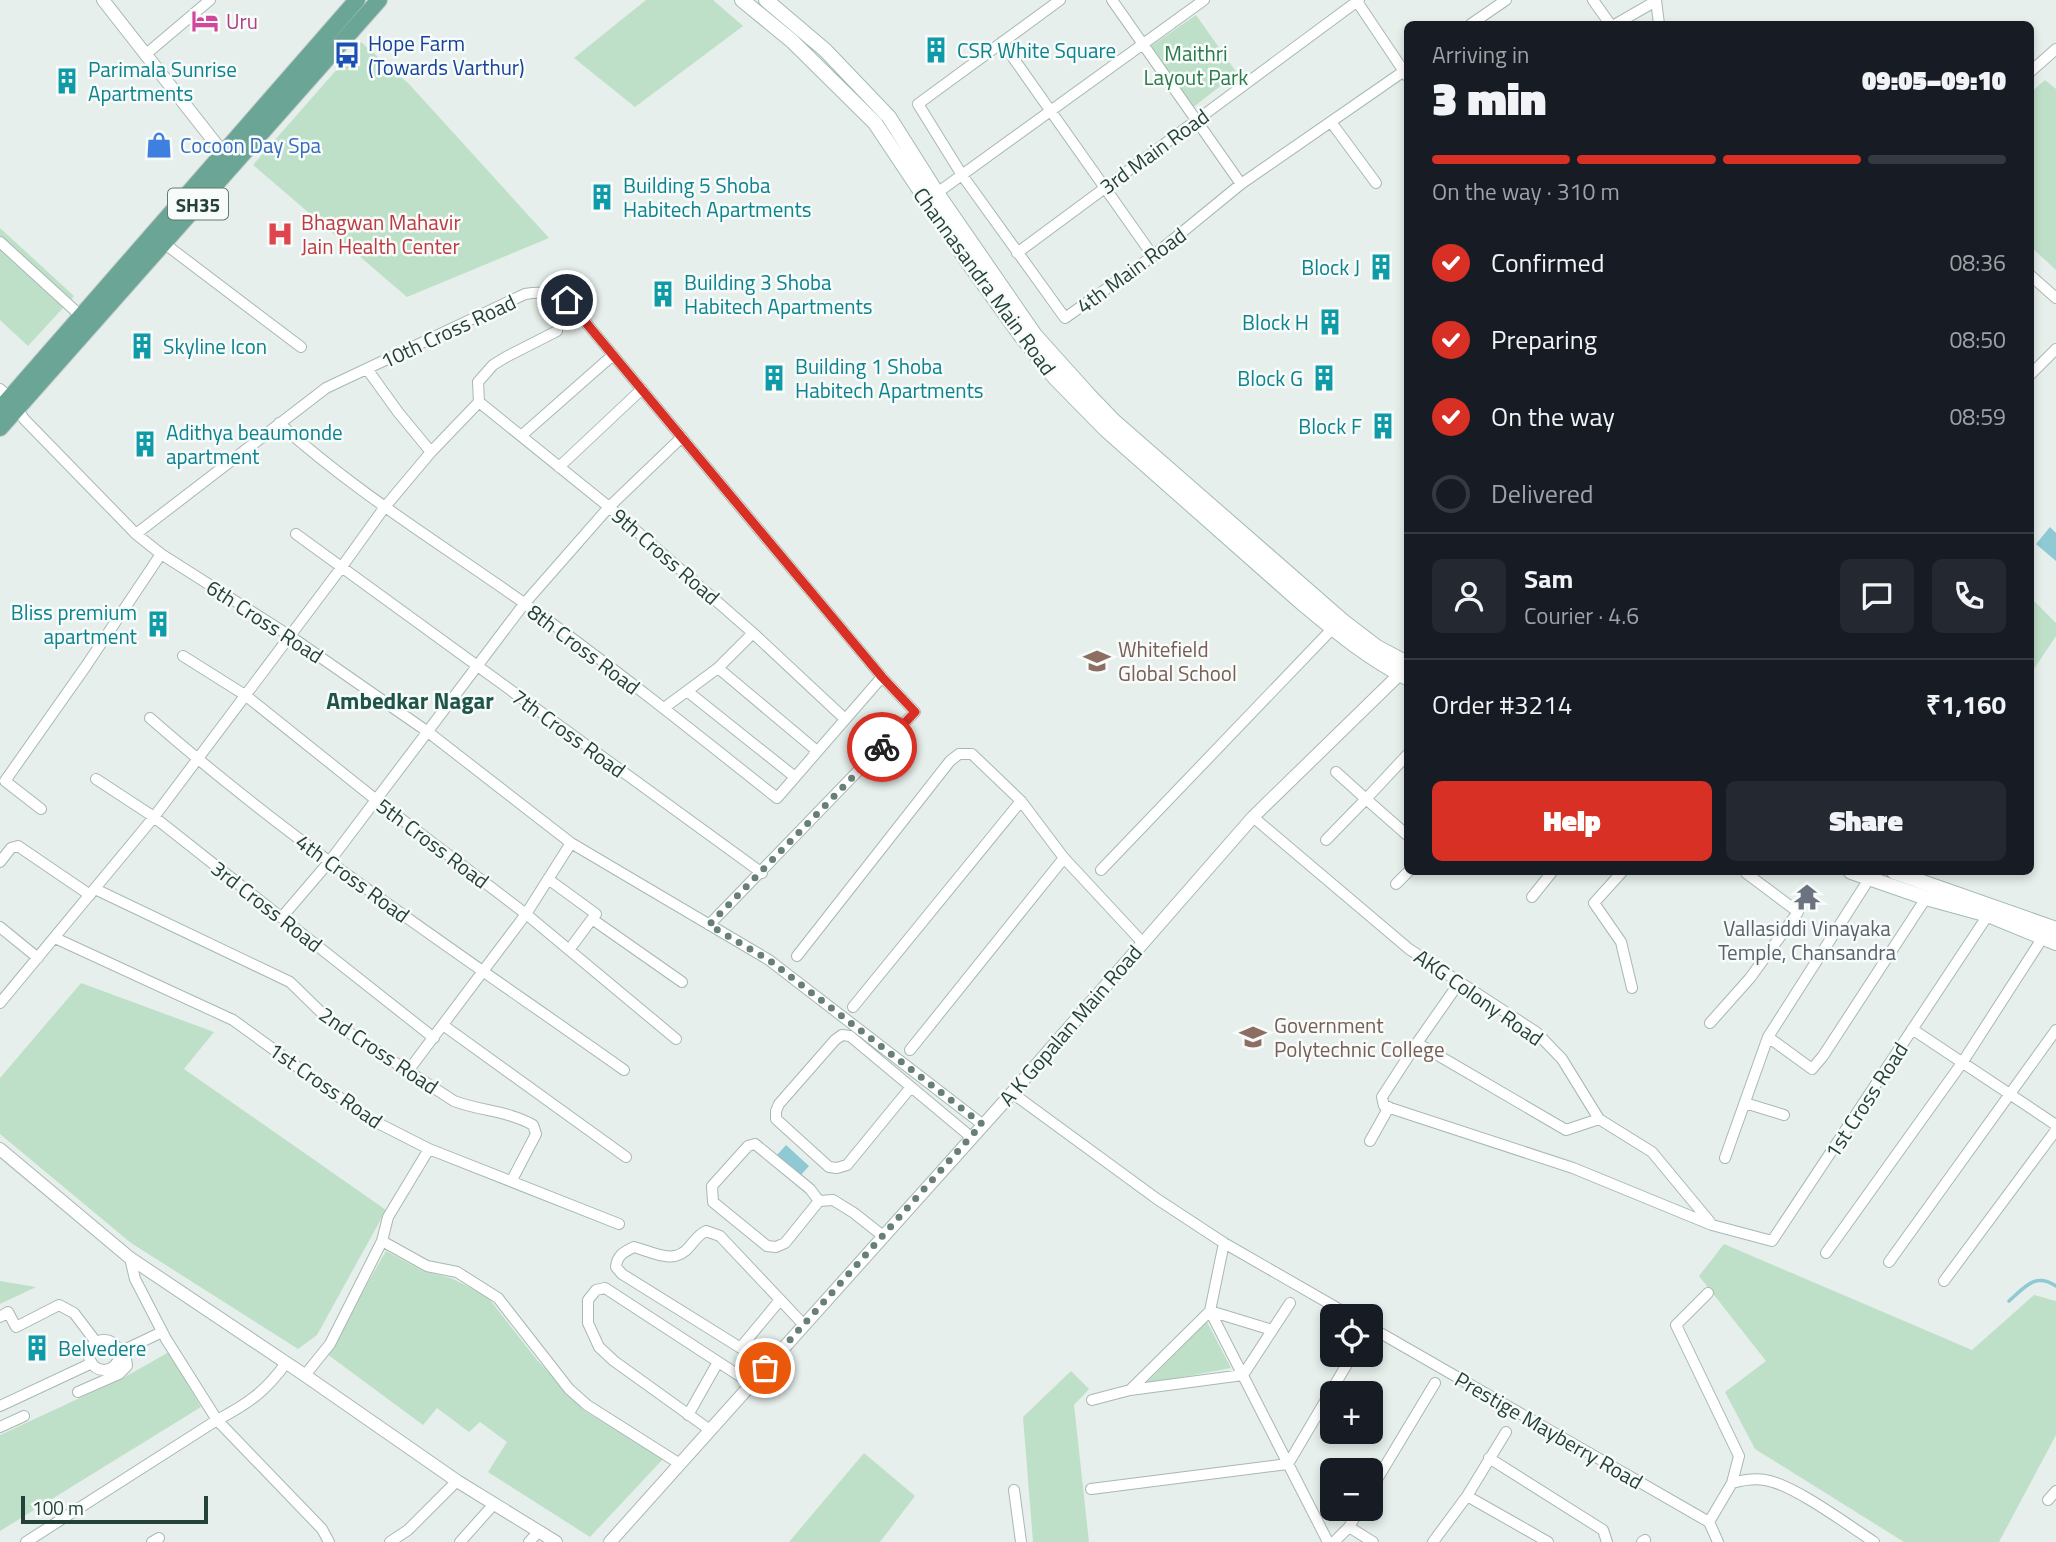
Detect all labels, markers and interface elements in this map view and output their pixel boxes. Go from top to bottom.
place label: Uru [226,5,258,37]
hotel icon: Uru [190,6,220,36]
place label: Hope Farm (Towards Varthur) [368,27,525,83]
place label: CSR White Square [957,34,1116,66]
building icon: CSR White Square [921,35,951,65]
park label: Maithri Layout Park [1144,37,1248,93]
text: Arriving in [1432,37,1529,72]
bus stop icon: Hope Farm (Towards Varthur) [332,40,362,70]
place label: Parimala Sunrise Apartments [88,53,237,109]
text: 09:05–09:10 [1862,61,2006,100]
text: 3 min [1432,63,1546,133]
building icon: Parimala Sunrise Apartments [52,66,82,96]
street label: 3rd Main Road [1093,100,1215,202]
place label: Cocoon Day Spa [180,129,322,161]
shop icon: Cocoon Day Spa [144,130,174,160]
place label: Building 5 Shoba Habitech Apartments [623,169,812,225]
text: On the way · 310 m [1432,174,1620,209]
street label: Channasandra Main Road [906,180,1064,382]
building icon: Building 5 Shoba Habitech Apartments [587,182,617,212]
road number: SH35 [168,188,228,220]
place label: Bhagwan Mahavir Jain Health Center [301,206,461,262]
hospital icon: Bhagwan Mahavir Jain Health Center [265,219,295,249]
street label: 4th Main Road [1069,219,1193,321]
text: Confirmed [1491,243,1605,282]
icon: check [1432,244,1470,282]
text: 08:36 [1949,245,2006,280]
place label: Block J [1301,251,1360,283]
building icon: Block J [1366,252,1396,282]
place label: Building 3 Shoba Habitech Apartments [684,266,873,322]
pin [537,270,597,330]
building icon: Building 3 Shoba Habitech Apartments [648,279,678,309]
icon: home [548,281,586,319]
street label: 10th Cross Road [375,286,521,376]
place label: Block H [1242,306,1309,338]
building icon: Block H [1315,307,1345,337]
text: Preparing [1491,320,1597,359]
icon: check [1432,321,1470,359]
text: 08:50 [1949,322,2006,357]
place label: Skyline Icon [163,330,267,362]
building icon: Skyline Icon [127,331,157,361]
place label: Building 1 Shoba Habitech Apartments [795,350,984,406]
place label: Block G [1237,362,1303,394]
building icon: Building 1 Shoba Habitech Apartments [759,363,789,393]
building icon: Block G [1309,363,1339,393]
text: On the way [1491,397,1615,436]
icon: check [1432,398,1470,436]
text: 08:59 [1949,399,2006,434]
place label: Block F [1298,410,1362,442]
building icon: Block F [1368,411,1398,441]
place label: Adithya beaumonde apartment [166,416,343,472]
building icon: Adithya beaumonde apartment [130,429,160,459]
text: Delivered [1491,474,1594,513]
street label: 9th Cross Road [605,500,727,612]
button: person [1432,559,1506,633]
text: Sam [1524,559,1573,598]
button: chat [1840,559,1914,633]
button: phone [1932,559,2006,633]
street label: 6th Cross Road [200,571,330,671]
place label: Bliss premium apartment [11,596,138,652]
street label: 8th Cross Road [521,596,647,702]
text: Courier · 4.6 [1524,598,1639,633]
building icon: Bliss premium apartment [143,609,173,639]
place label: Whitefield Global School [1118,633,1237,689]
school or university icon: Whitefield Global School [1082,646,1112,676]
street label: 7th Cross Road [505,681,633,785]
district label: Ambedkar Nagar [326,683,494,718]
text: Order #3214 [1432,685,1572,724]
text: ₹1,160 [1926,685,2006,724]
courier [847,712,917,782]
icon: bike [863,728,901,766]
button: Help [1432,781,1712,861]
button: Share [1726,781,2006,861]
street label: 5th Cross Road [370,790,496,896]
street label: 4th Cross Road [289,826,417,930]
street label: 3rd Cross Road [205,852,329,960]
temple icon: Vallasiddi Vinayaka Temple, Chansandra [1792,882,1822,912]
place label: Vallasiddi Vinayaka Temple, Chansandra [1718,912,1897,968]
street label: A K Gopalan Main Road [991,937,1149,1113]
street label: AKG Colony Road [1408,941,1550,1053]
street label: 2nd Cross Road [313,998,445,1102]
place label: Government Polytechnic College [1274,1009,1445,1065]
school or university icon: Government Polytechnic College [1238,1022,1268,1052]
street label: 1st Cross Road [263,1034,389,1136]
street label: 1st Cross Road [1816,1036,1916,1164]
map controls [1320,1304,1383,1521]
button: locate [1320,1304,1383,1367]
place label: Belvedere [58,1332,146,1364]
building icon: Belvedere [22,1333,52,1363]
pin [735,1338,795,1398]
icon: bag [746,1349,784,1387]
street label: Prestige Mayberry Road [1449,1363,1649,1497]
button: + [1320,1381,1383,1444]
button: − [1320,1458,1383,1521]
scale bar [21,1493,208,1525]
text: 100 m [32,1493,84,1522]

